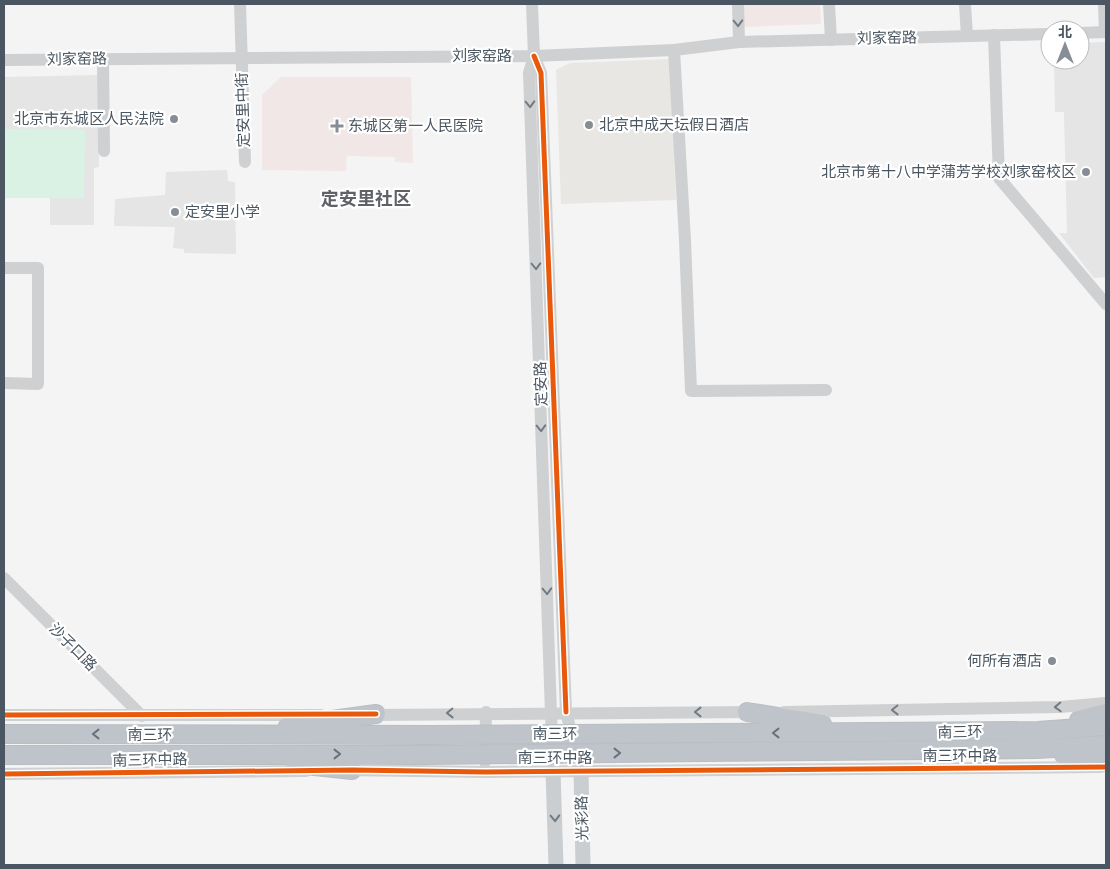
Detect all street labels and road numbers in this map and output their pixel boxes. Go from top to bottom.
street label: 刘家窑路 [857,28,917,48]
street label: 刘家窑路 [452,47,512,65]
street label: 刘家窑路 [47,49,107,69]
street label: 定安里中街 [233,72,253,148]
street label: 定安路 [531,361,551,407]
street label: 沙子口路 [45,619,101,675]
street label: 南三环 [937,723,983,741]
street label: 南三环 [532,725,578,743]
street label: 南三环 [127,726,173,744]
street label: 南三环中路 [922,747,998,765]
street label: 南三环中路 [517,749,593,767]
street label: 南三环中路 [112,750,188,770]
street label: 光彩路 [573,795,591,841]

